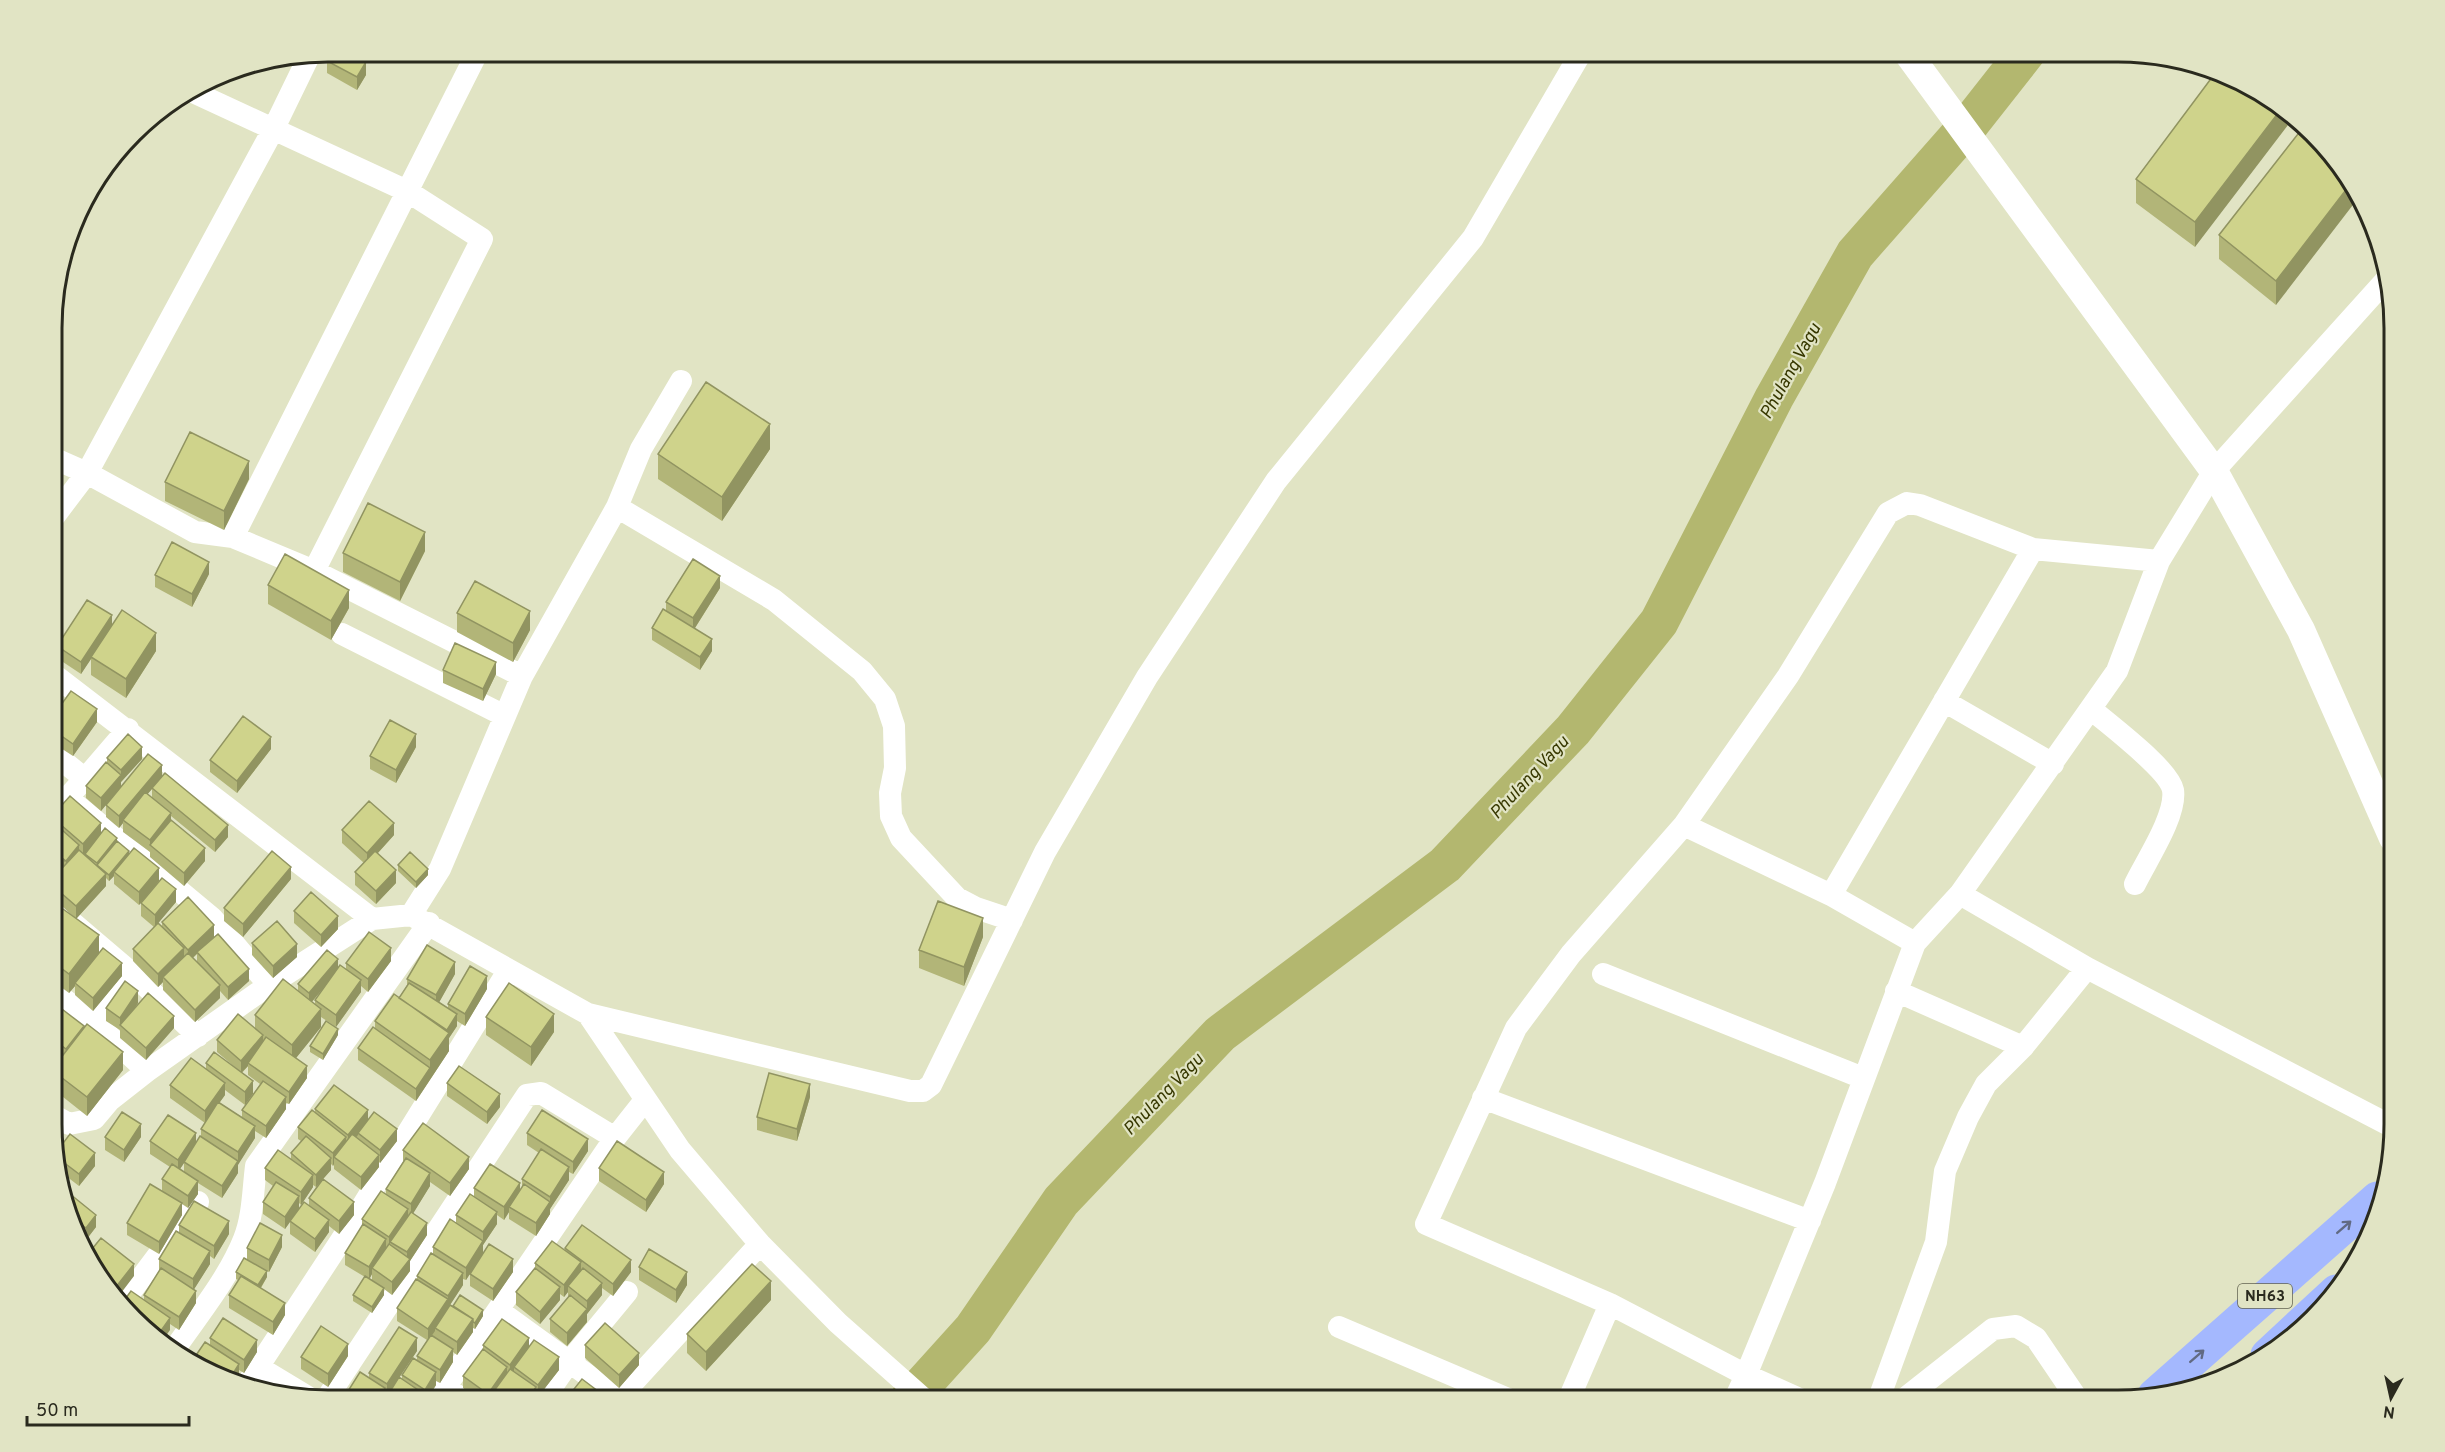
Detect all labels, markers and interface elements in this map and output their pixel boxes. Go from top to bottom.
water label: Phulang Vagu [1756,320,1827,424]
water label: Phulang Vagu [1485,731,1575,825]
water label: Phulang Vagu [1119,1049,1209,1141]
one-way arrow [2336,1220,2351,1234]
road number: NH63 [2238,1284,2292,1308]
one-way arrow [2190,1349,2205,1363]
north arrow [2361,1368,2421,1428]
scale bar [27,1389,189,1427]
text: 50 m [36,1400,78,1423]
text: N [2382,1400,2396,1422]

